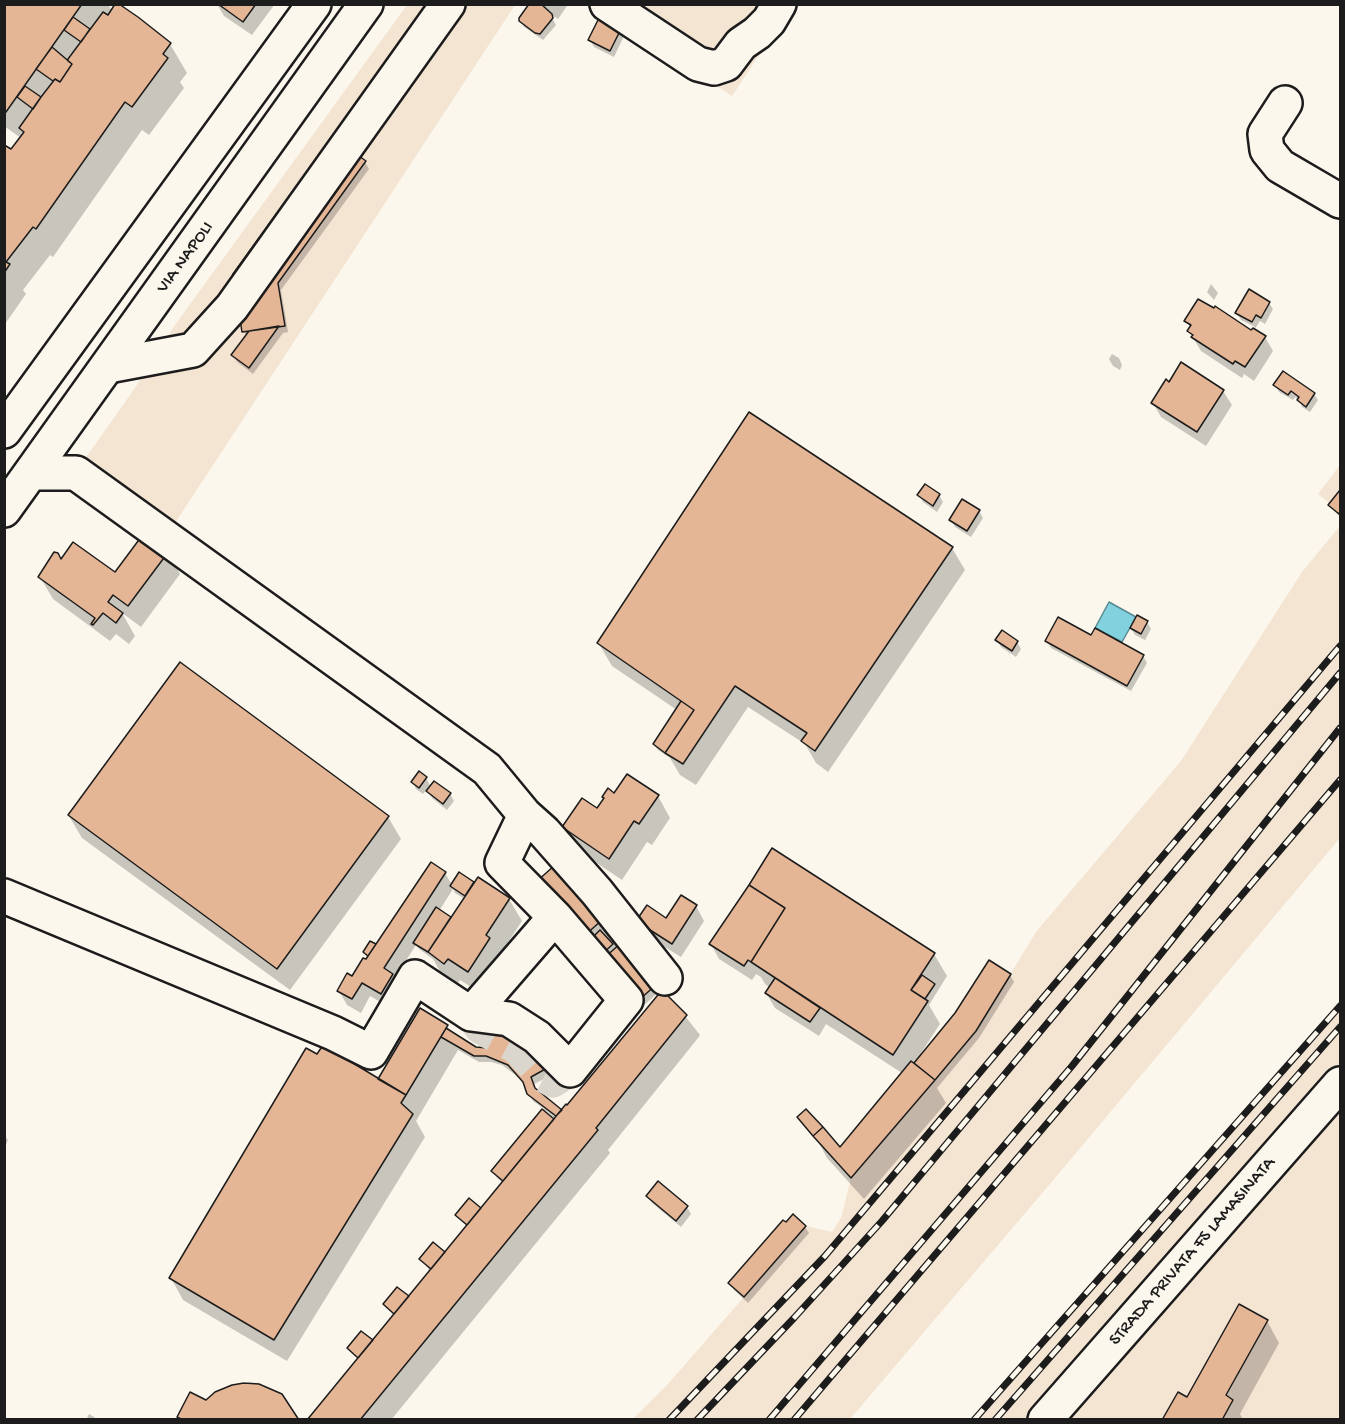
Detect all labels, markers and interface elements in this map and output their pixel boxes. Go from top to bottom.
street label: VIA NAPOLI [153,218,219,298]
street label: STRADA PRIVATA FS LAMASINATA [1105,1153,1281,1351]

